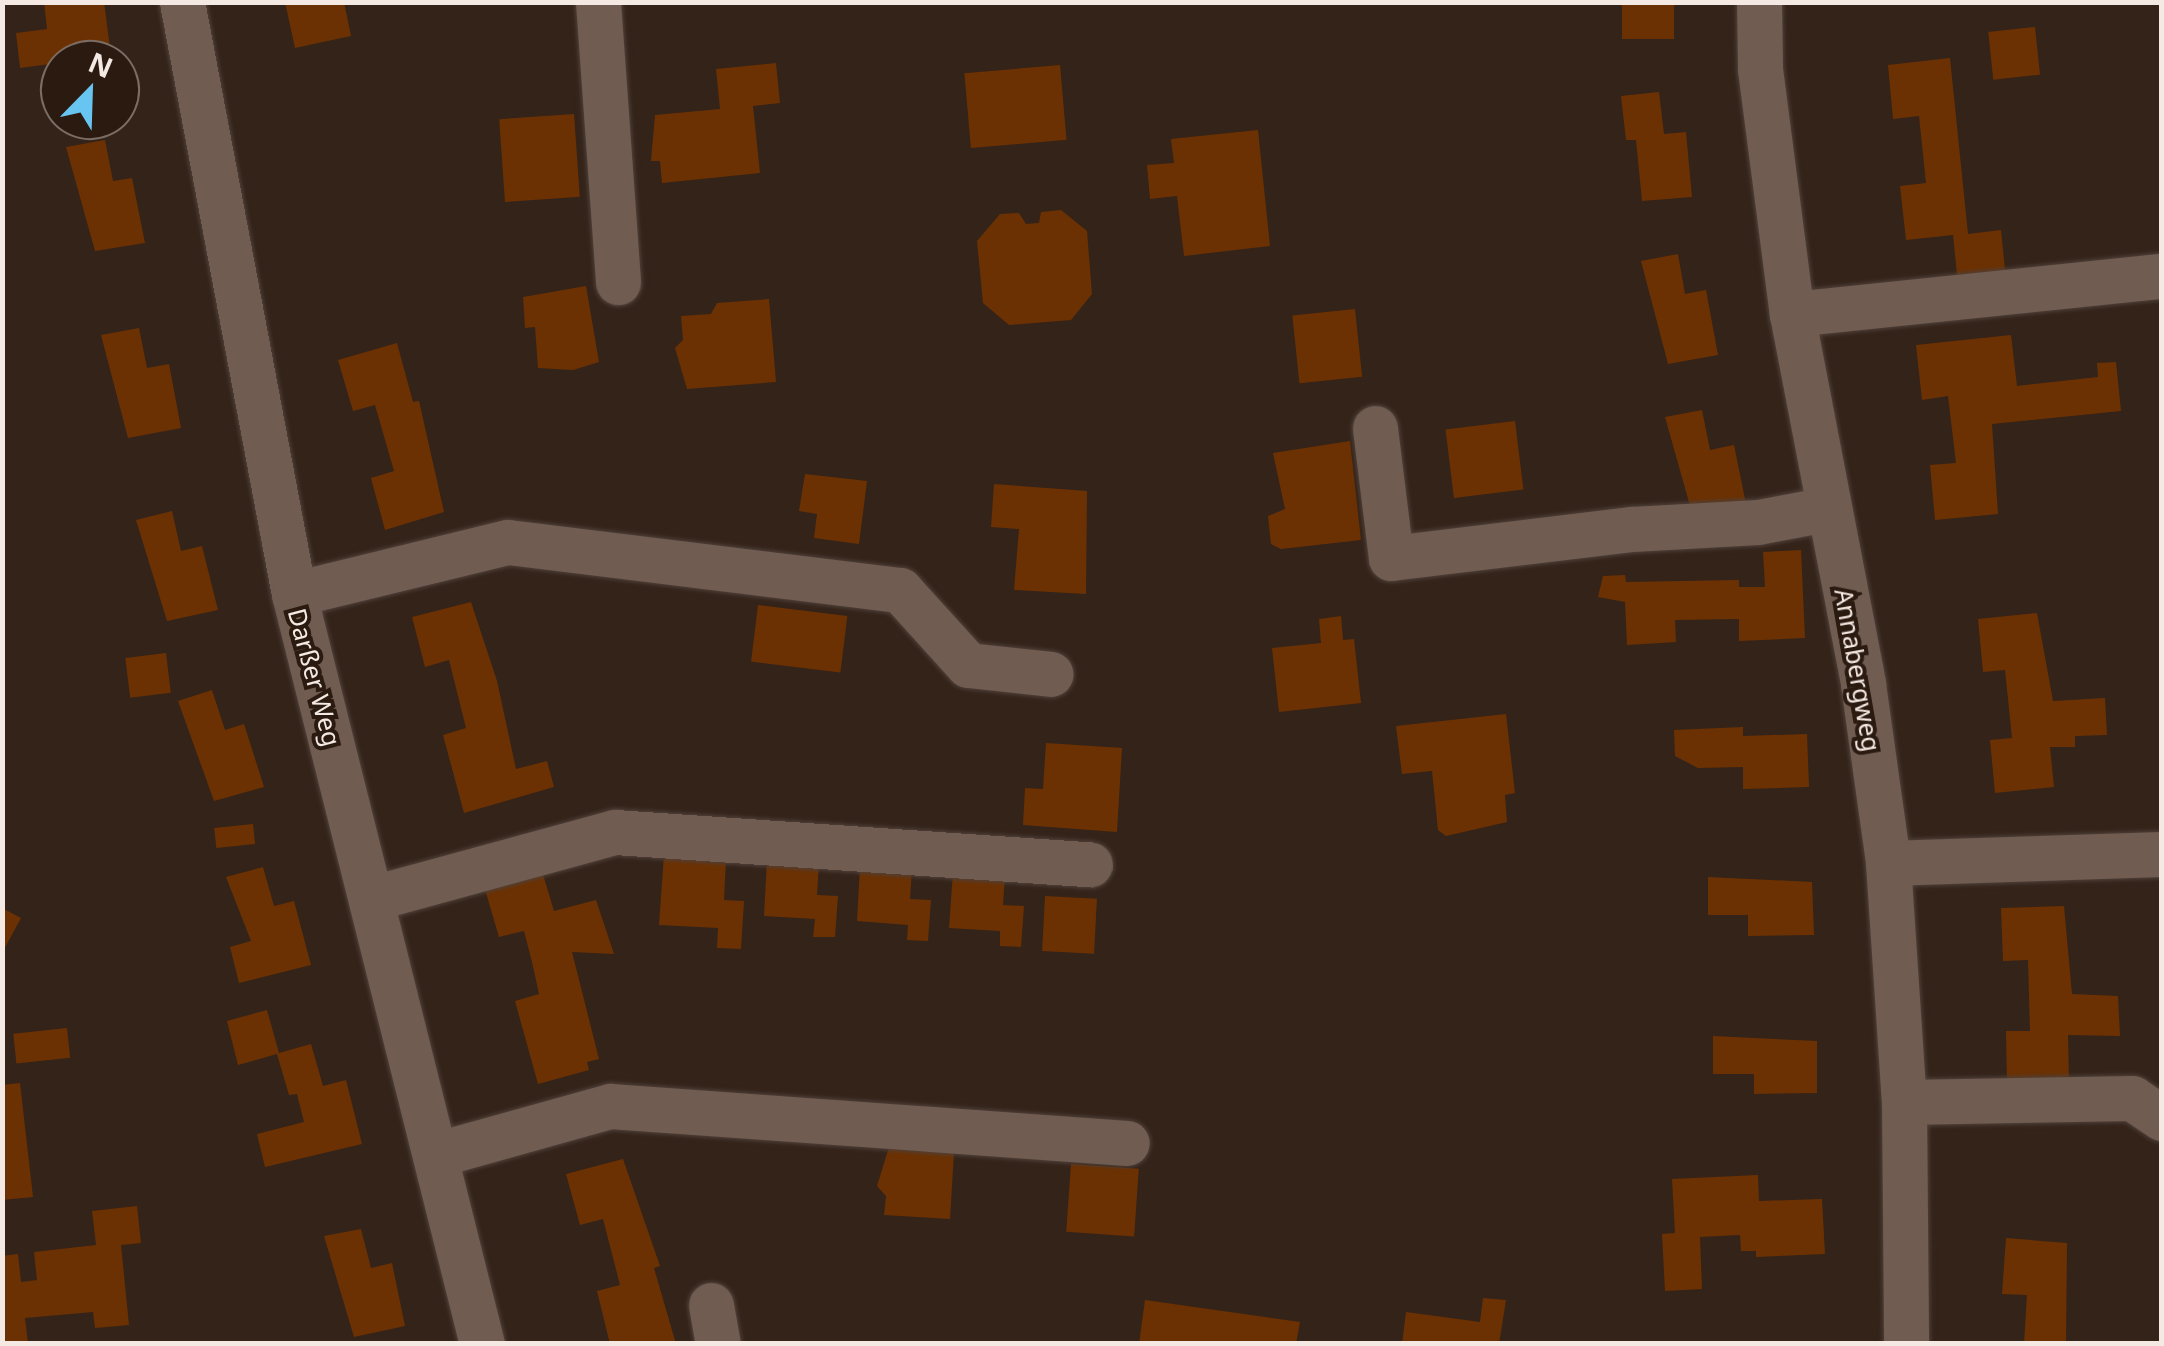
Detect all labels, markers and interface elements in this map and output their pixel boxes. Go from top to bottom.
north arrow [40,40,140,140]
text: N [83,42,119,86]
street label: Annabergweg [1829,586,1887,754]
street label: Darßer Weg [282,605,348,749]

